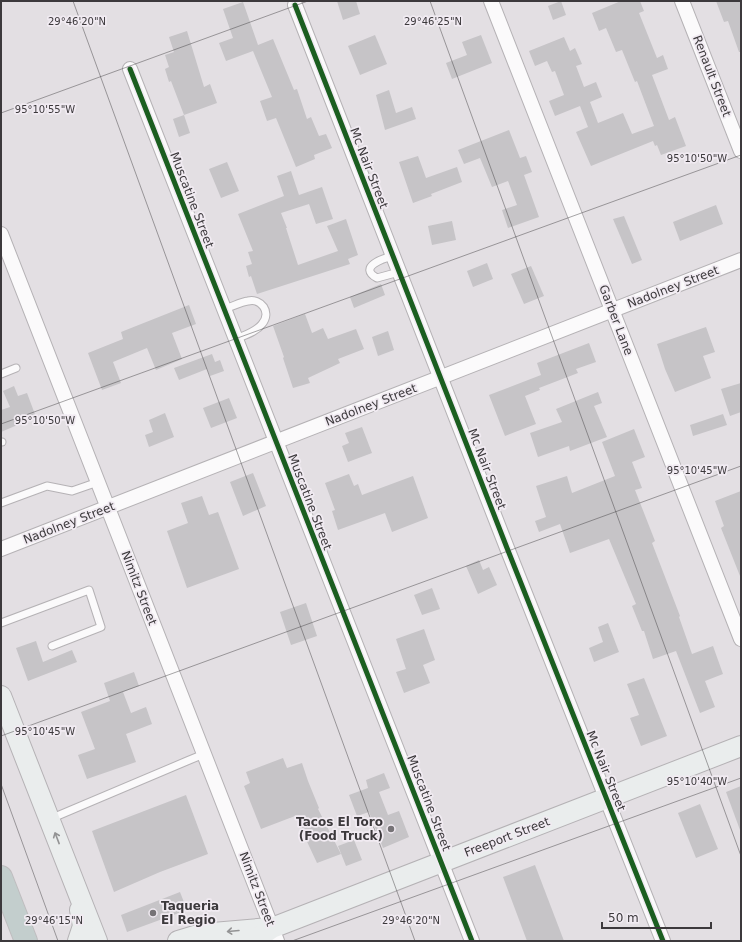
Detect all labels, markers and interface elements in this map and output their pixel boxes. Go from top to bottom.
text: 29°46'20"N [48,16,106,27]
text: 29°46'25"N [404,16,462,27]
street label: Renault Street [690,33,734,119]
text: 95°10'55"W [15,104,75,115]
street label: Mc Nair Street [347,126,391,211]
street label: Muscatine Street [167,150,217,250]
text: 95°10'50"W [667,153,727,164]
street label: Nadolney Street [625,263,721,311]
street label: Garber Lane [596,283,636,357]
street label: Nadolney Street [323,381,419,429]
text: 95°10'50"W [15,415,75,426]
street label: Mc Nair Street [465,427,509,512]
street label: Muscatine Street [285,452,335,552]
text: 95°10'45"W [667,465,727,476]
street label: Nadolney Street [21,499,117,547]
street label: Nimitz Street [118,549,160,627]
text: 95°10'45"W [15,726,75,737]
street label: Mc Nair Street [583,729,629,814]
street label: Muscatine Street [404,753,454,853]
text: 95°10'40"W [667,776,727,787]
street label: Freeport Street [462,814,552,860]
place label: Tacos El Toro (Food Truck) [296,815,383,843]
marker: Tacos El Toro (Food Truck) [386,824,396,834]
one-way arrow [53,832,60,844]
street label: Nimitz Street [236,850,278,928]
place label: Taqueria El Regio [161,899,219,927]
scale bar [602,904,711,930]
marker: Taqueria El Regio [148,908,158,918]
text: 50 m [608,911,639,925]
text: 29°46'15"N [25,915,83,926]
text: 29°46'20"N [382,915,440,926]
one-way arrow [227,928,240,935]

